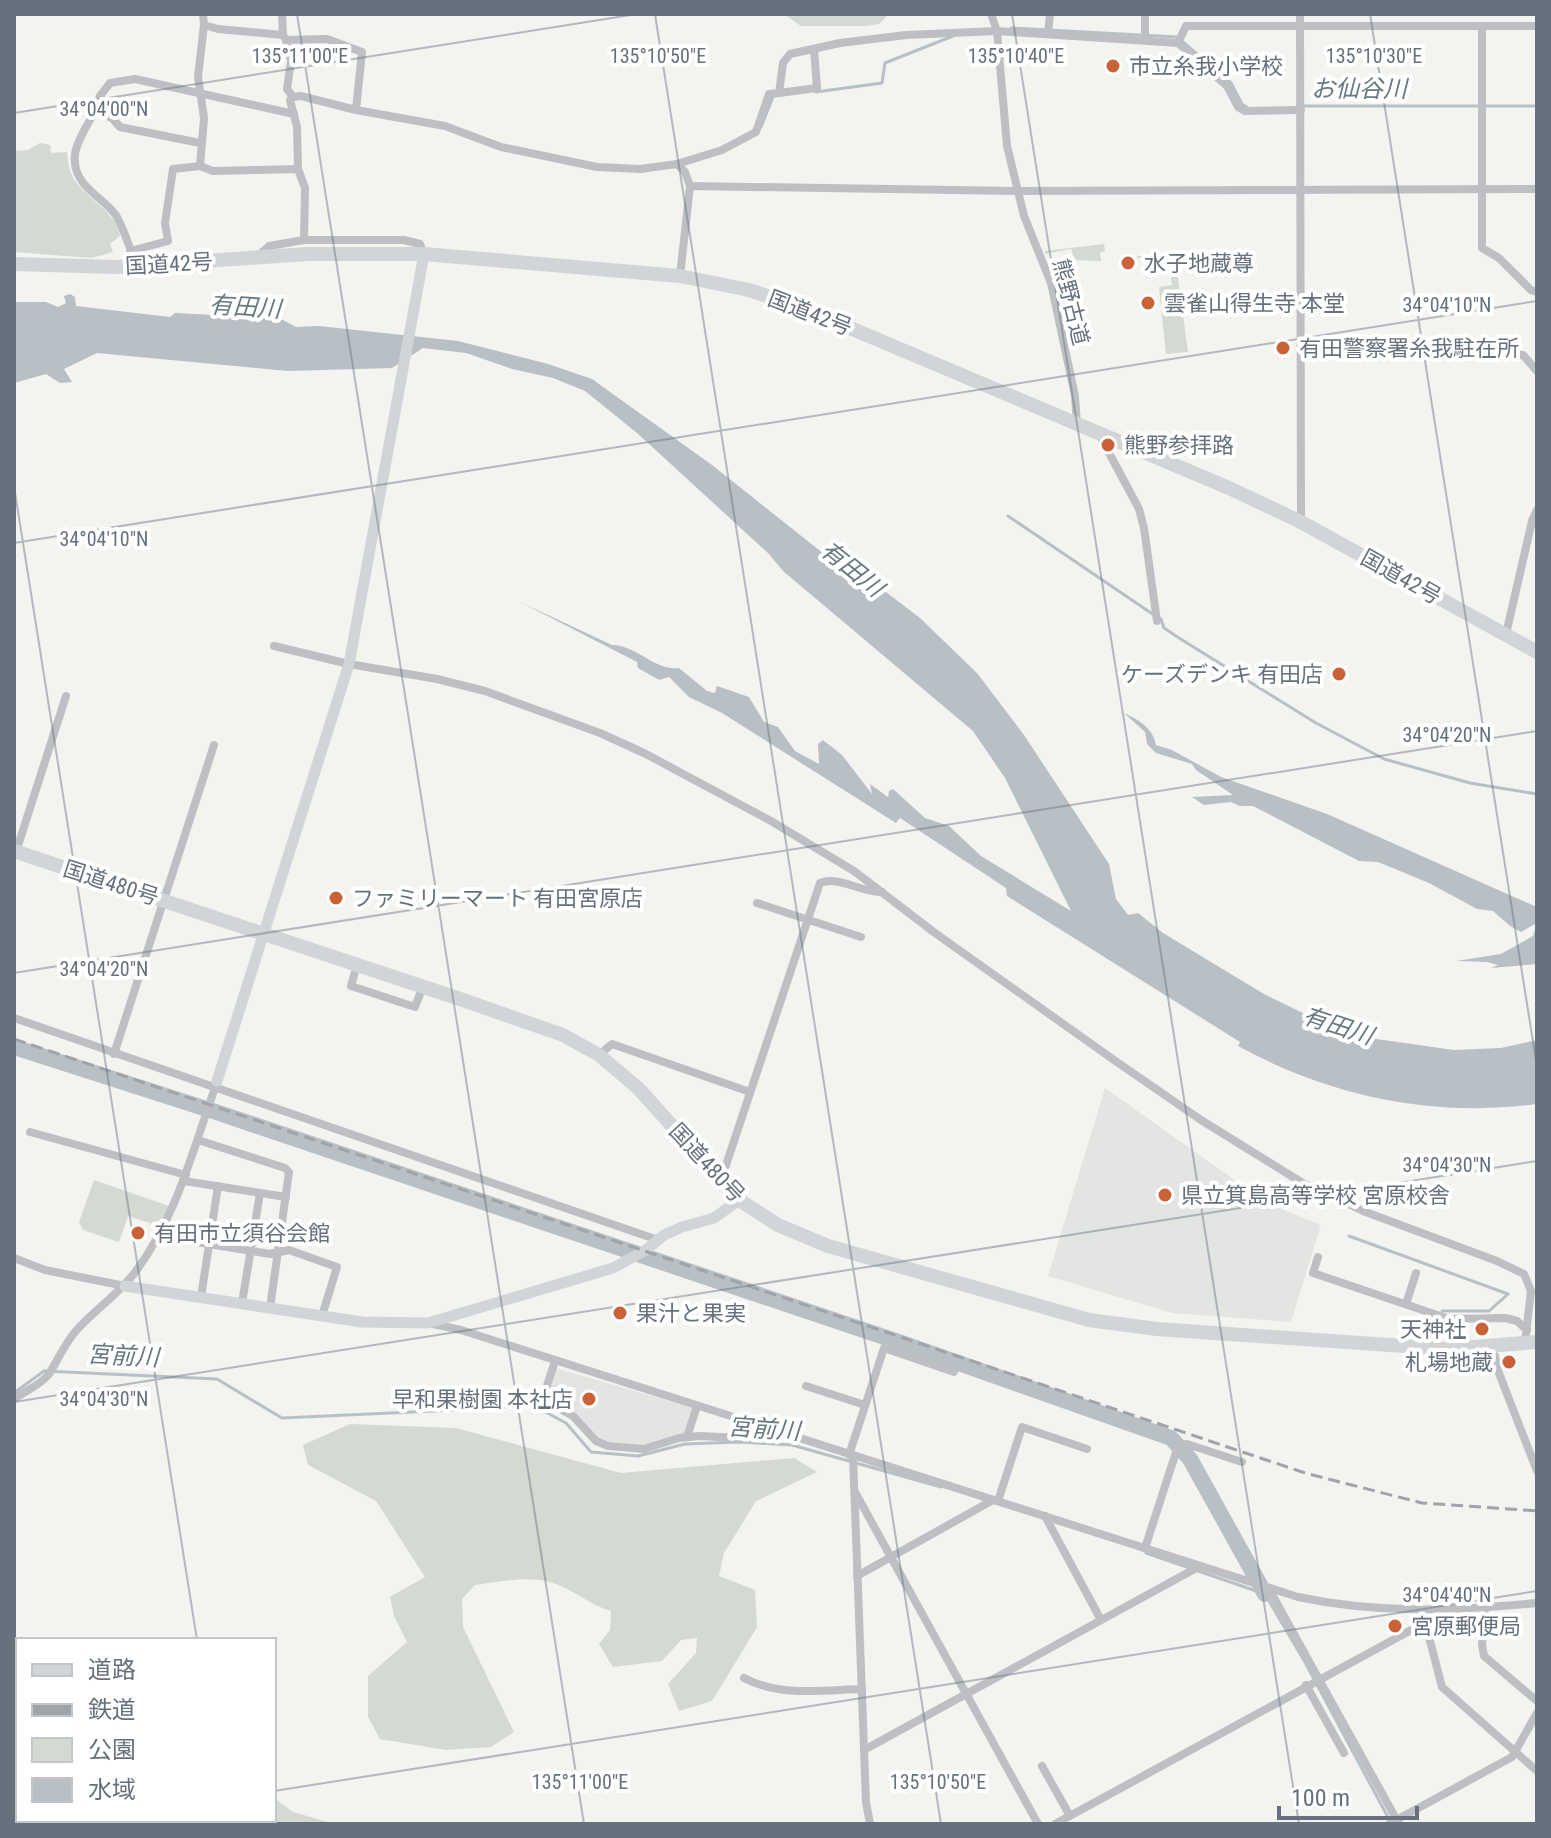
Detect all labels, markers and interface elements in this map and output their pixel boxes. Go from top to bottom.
text: 135°11'00"E [252,44,348,68]
text: 135°10'50"E [610,44,706,68]
text: 135°10'40"E [968,44,1064,68]
text: 135°10'30"E [1326,44,1422,68]
place label: 市立糸我小学校 [1129,54,1283,79]
marker: 市立糸我小学校 [1104,57,1122,75]
water label: お仙谷川 [1311,75,1410,103]
text: 34°04'00"N [59,97,149,121]
street label: 国道42号 [125,249,213,279]
place label: 水子地蔵尊 [1144,251,1254,276]
marker: 水子地蔵尊 [1119,254,1137,272]
street label: 熊野古道 [1048,256,1094,348]
street label: 国道42号 [765,286,855,340]
water label: 有田川 [208,291,285,324]
place label: 雲雀山得生寺 本堂 [1164,291,1345,316]
text: 34°04'10"N [1402,293,1492,317]
marker: 雲雀山得生寺 本堂 [1139,294,1157,312]
place label: 有田警察署糸我駐在所 [1299,336,1519,361]
marker: 有田警察署糸我駐在所 [1274,339,1292,357]
place label: 熊野参拝路 [1124,433,1234,458]
marker: 熊野参拝路 [1099,436,1117,454]
text: 34°04'10"N [59,527,149,551]
water label: 有田川 [815,535,891,604]
street label: 国道42号 [1357,545,1445,609]
place label: ケーズデンキ 有田店 [1121,662,1323,687]
marker: ケーズデンキ 有田店 [1330,665,1348,683]
text: 34°04'20"N [1402,723,1492,747]
street label: 国道480号 [60,856,162,910]
place label: ファミリーマート 有田宮原店 [352,886,643,911]
marker: ファミリーマート 有田宮原店 [327,889,345,907]
text: 34°04'20"N [59,957,149,981]
water label: 有田川 [1299,1002,1379,1051]
street label: 国道480号 [664,1118,750,1208]
text: 34°04'30"N [1402,1153,1492,1177]
place label: 県立箕島高等学校 宮原校舎 [1181,1183,1450,1208]
marker: 県立箕島高等学校 宮原校舎 [1156,1186,1174,1204]
place label: 有田市立須谷会館 [154,1221,330,1246]
marker: 有田市立須谷会館 [129,1224,147,1242]
place label: 果汁と果実 [636,1301,746,1326]
marker: 果汁と果実 [611,1304,629,1322]
place label: 天神社 [1400,1317,1466,1342]
marker: 天神社 [1473,1320,1491,1338]
water label: 宮前川 [86,1340,163,1372]
place label: 札場地蔵 [1405,1350,1493,1375]
marker: 札場地蔵 [1500,1353,1518,1371]
text: 34°04'30"N [59,1387,149,1411]
place label: 早和果樹園 本社店 [392,1387,573,1412]
marker: 早和果樹園 本社店 [580,1390,598,1408]
water label: 宮前川 [727,1413,804,1446]
text: 34°04'40"N [1402,1583,1492,1607]
place label: 宮原郵便局 [1411,1614,1521,1639]
marker: 宮原郵便局 [1386,1617,1404,1635]
legend [16,1638,276,1822]
text: 道路 [88,1656,136,1684]
text: 鉄道 [88,1696,136,1724]
text: 公園 [88,1736,136,1764]
text: 135°11'00"E [532,1770,628,1794]
text: 135°10'50"E [890,1770,986,1794]
scale bar [1279,1770,1417,1820]
text: 水域 [88,1776,136,1804]
text: 100 m [1291,1784,1350,1812]

